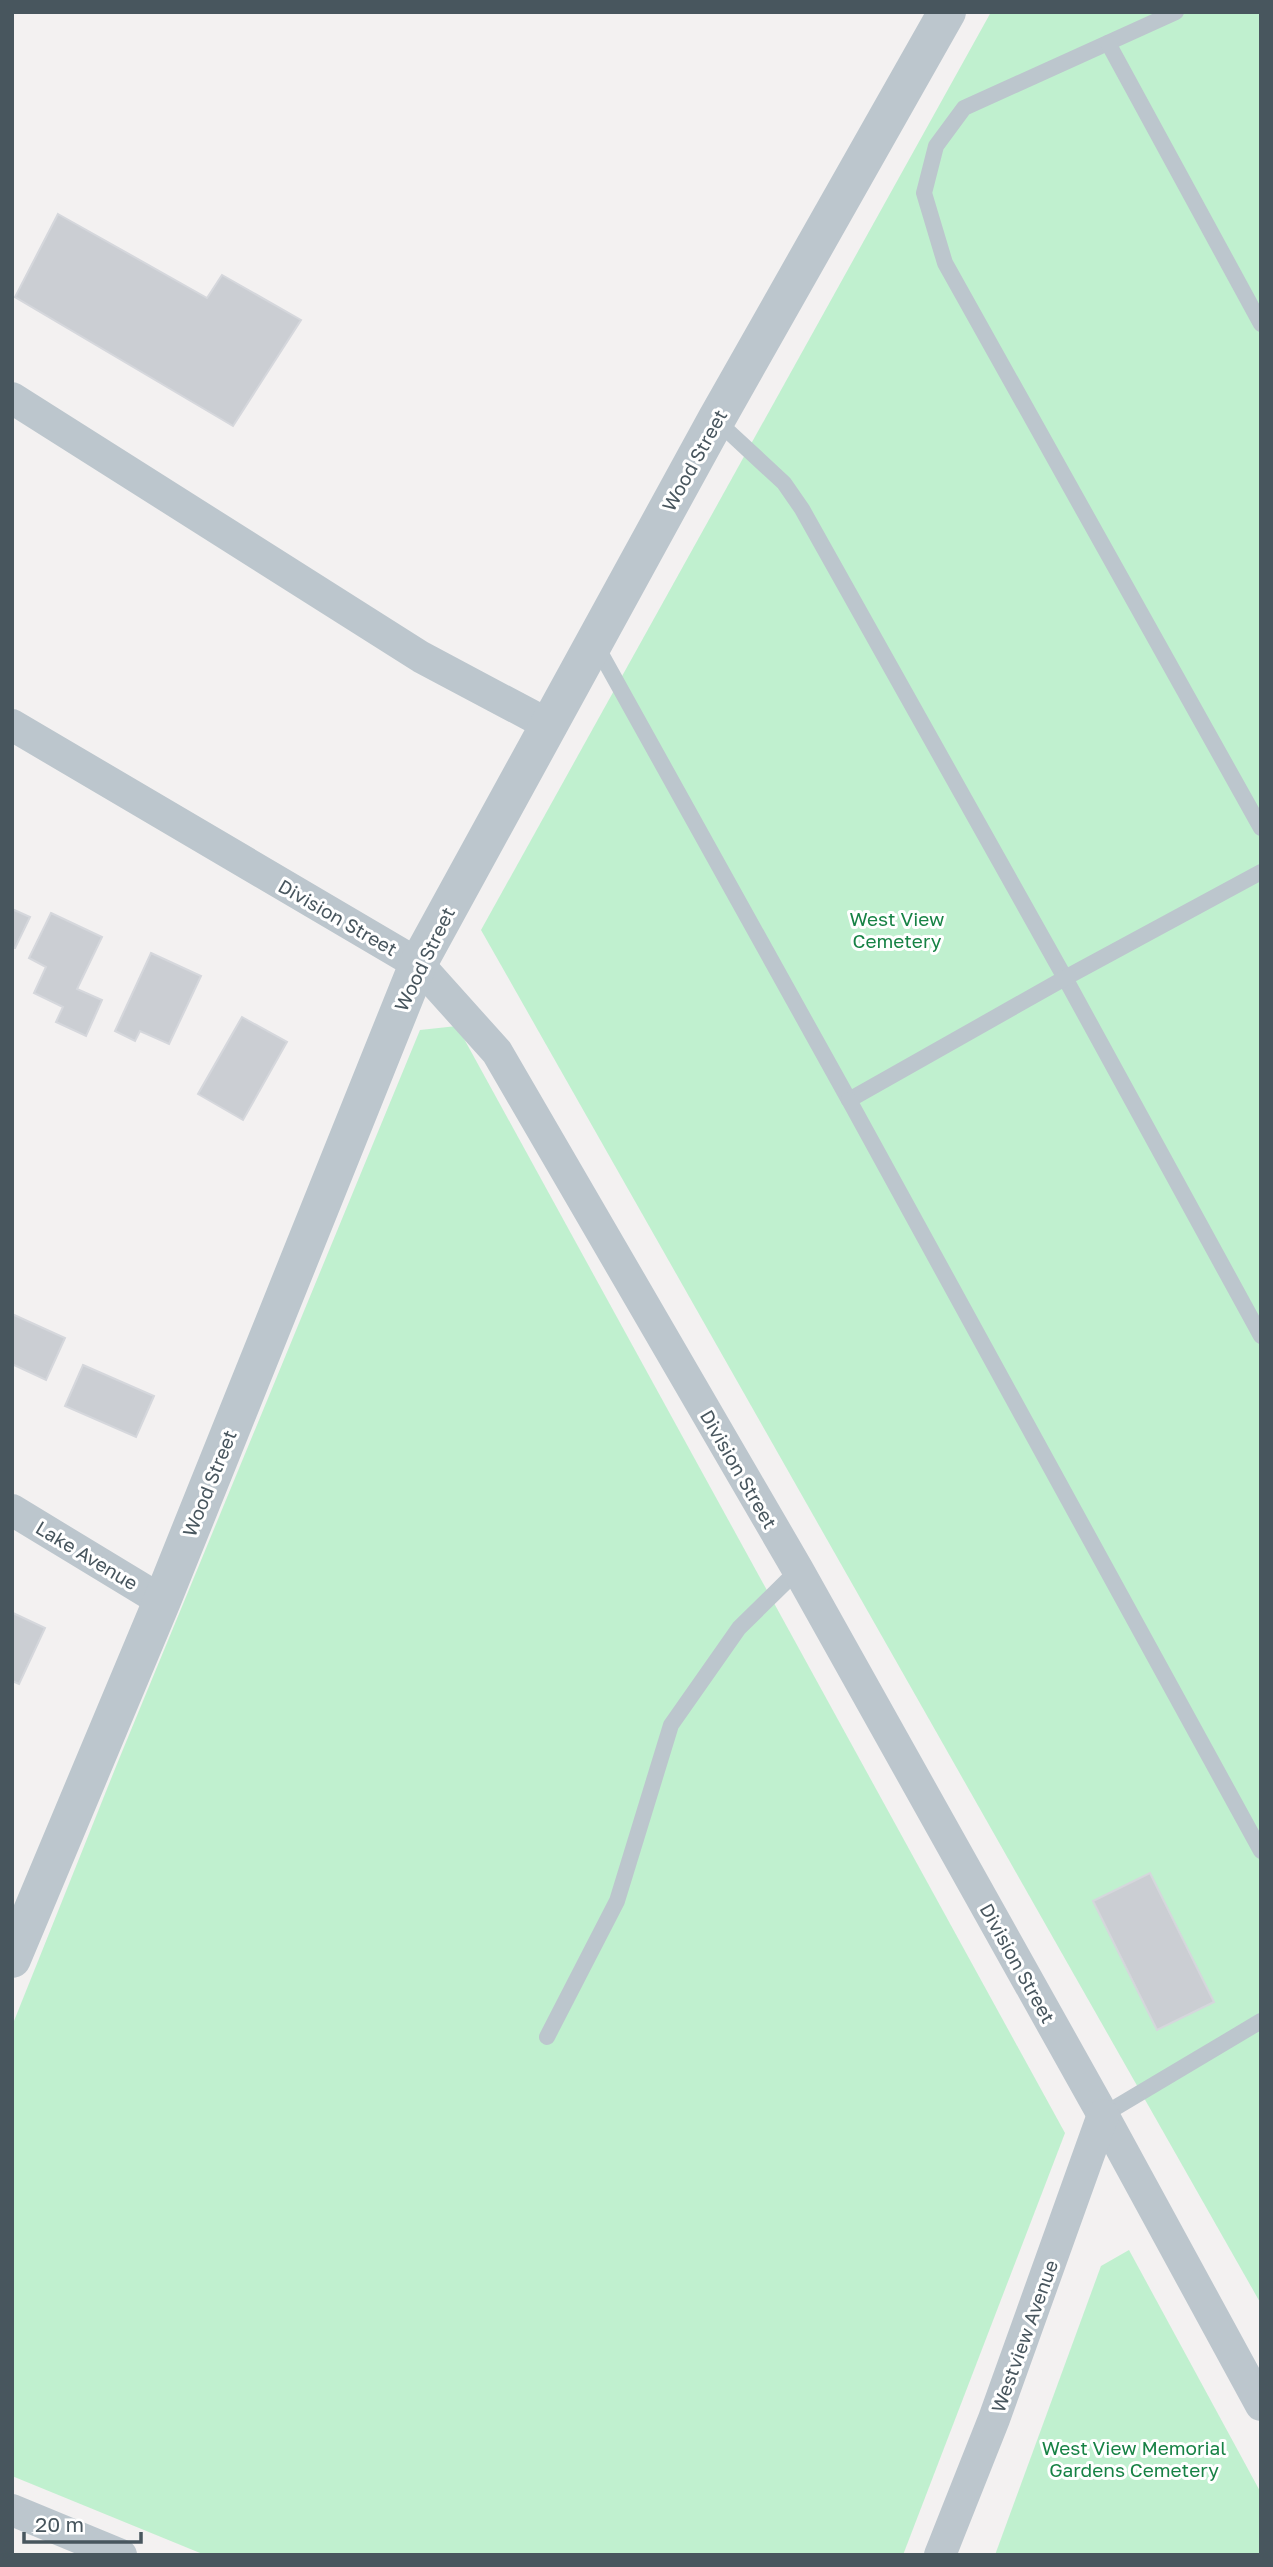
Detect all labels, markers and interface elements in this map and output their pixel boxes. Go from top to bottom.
street label: Wood Street [657,405,731,515]
street label: Division Street [274,874,402,960]
street label: Wood Street [389,903,459,1015]
park label: West View Cemetery [850,907,944,952]
street label: Division Street [696,1405,782,1533]
street label: Wood Street [177,1426,241,1540]
street label: Lake Avenue [32,1516,142,1594]
street label: Division Street [976,1899,1060,2027]
street label: Westview Avenue [986,2257,1062,2415]
park label: West View Memorial Gardens Cemetery [1042,2436,1226,2481]
scale bar [24,2500,142,2544]
text: 20 m [35,2511,84,2537]

